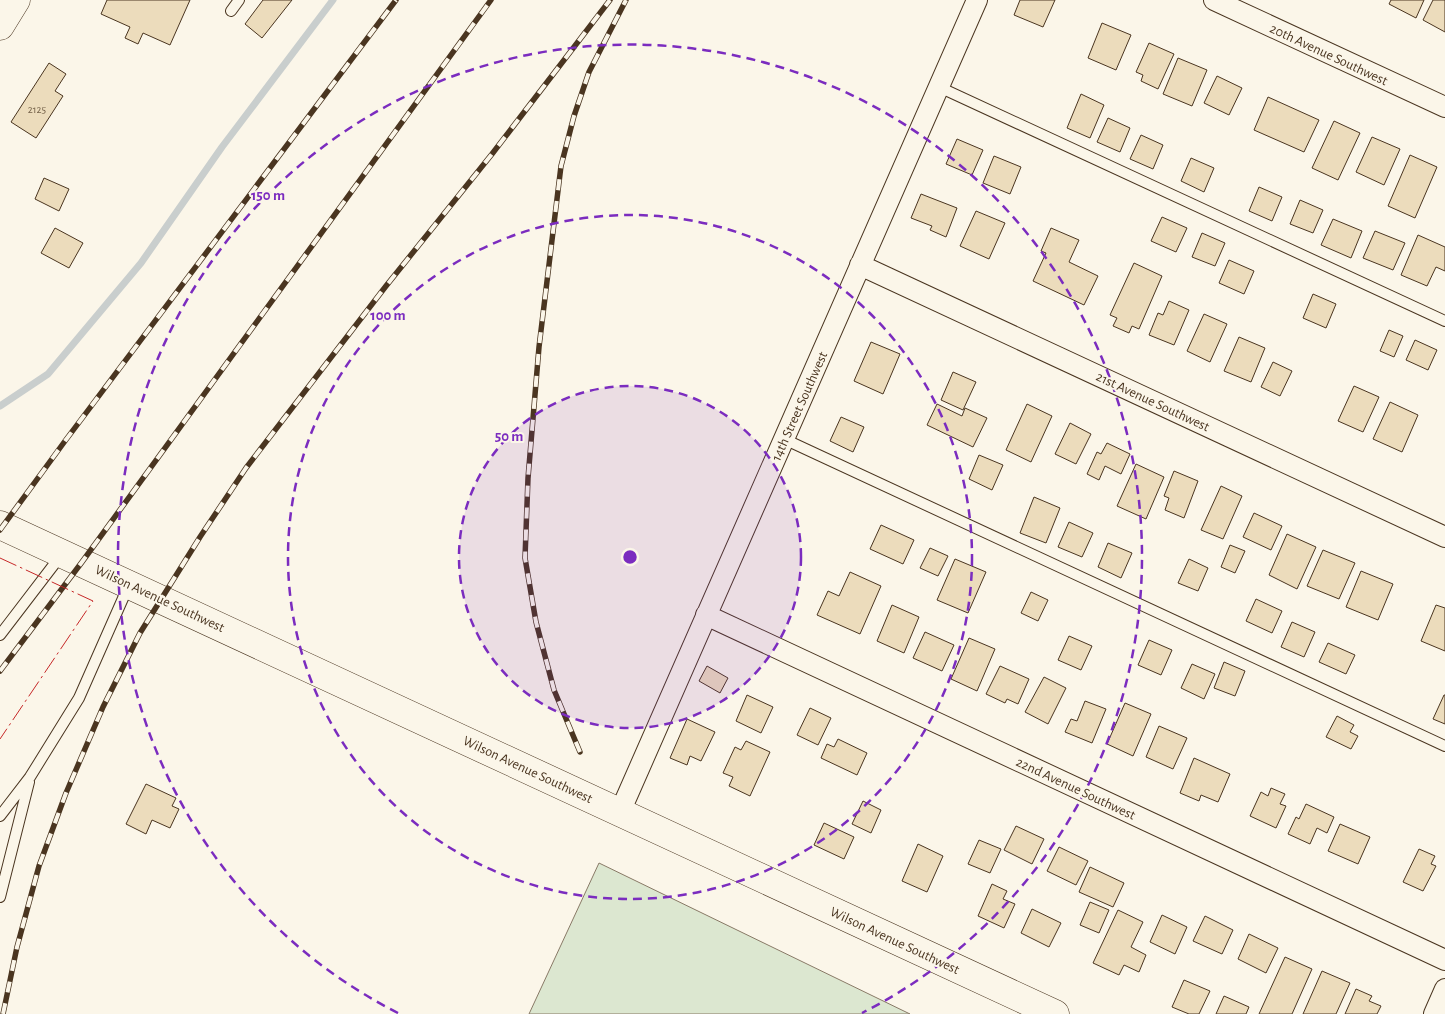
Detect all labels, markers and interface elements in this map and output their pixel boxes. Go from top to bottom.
street label: 20th Avenue Southwest [1268,21,1390,89]
house number: 2125 [28,104,47,115]
text: 150 m [251,188,285,203]
text: 100 m [370,308,406,323]
street label: 14th Street Southwest [770,349,831,463]
street label: 21st Avenue Southwest [1094,369,1212,435]
text: 50 m [495,429,523,444]
centre of rings [621,548,639,566]
street label: Wilson Avenue Southwest [93,563,227,635]
street label: Wilson Avenue Southwest [461,734,595,806]
street label: 22nd Avenue Southwest [1014,755,1138,823]
street label: Wilson Avenue Southwest [828,905,962,977]

